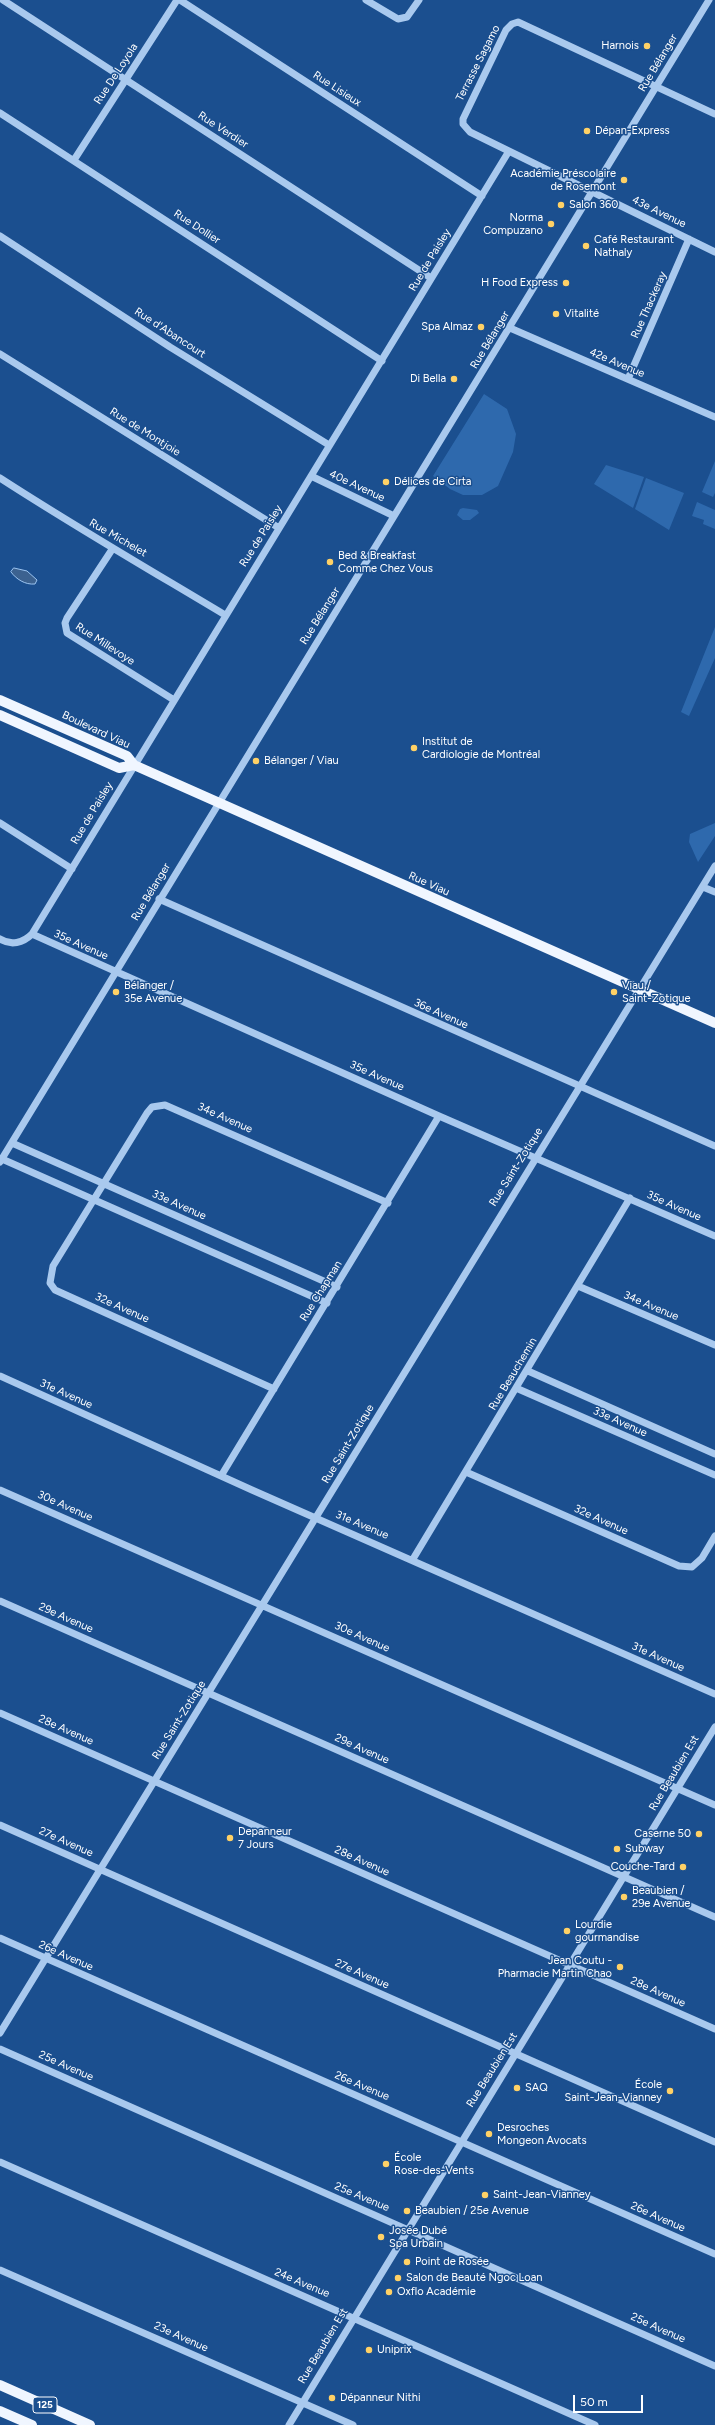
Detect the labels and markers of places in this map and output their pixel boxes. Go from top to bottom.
place label: Harnois [601,39,639,53]
marker: Harnois [642,41,652,51]
place label: Dépan-Express [595,124,670,138]
marker: Dépan-Express [582,126,592,136]
place label: Académie Préscolaire de Rosemont [510,167,616,193]
marker: Académie Préscolaire de Rosemont [619,175,629,185]
place label: Salon 360 [569,198,618,212]
marker: Salon 360 [556,200,566,210]
place label: Norma Compuzano [483,211,543,237]
marker: Norma Compuzano [546,219,556,229]
place label: Café Restaurant Nathaly [594,233,674,259]
marker: Café Restaurant Nathaly [581,241,591,251]
place label: H Food Express [481,276,558,290]
marker: H Food Express [561,278,571,288]
place label: Vitalité [564,307,599,321]
marker: Vitalité [551,309,561,319]
place label: Spa Almaz [421,320,473,334]
marker: Spa Almaz [476,322,486,332]
place label: Di Bella [410,372,446,386]
marker: Di Bella [449,374,459,384]
place label: Délices de Cirta [394,475,471,489]
marker: Délices de Cirta [381,477,391,487]
place label: Bed & Breakfast Comme Chez Vous [338,549,433,575]
marker: Bed & Breakfast Comme Chez Vous [325,557,335,567]
place label: Institut de Cardiologie de Montréal [422,735,540,761]
marker: Institut de Cardiologie de Montréal [409,743,419,753]
place label: Bélanger / Viau [264,754,339,768]
marker: Bélanger / Viau [251,756,261,766]
place label: Bélanger / 35e Avenue [124,979,182,1005]
place label: Viau / Saint-Zotique [622,979,690,1005]
marker: Bélanger / 35e Avenue [111,987,121,997]
marker: Viau / Saint-Zotique [609,987,619,997]
place label: Depanneur 7 Jours [238,1825,292,1851]
place label: Caserne 50 [634,1827,691,1841]
marker: Caserne 50 [694,1829,704,1839]
marker: Depanneur 7 Jours [225,1833,235,1843]
place label: Subway [625,1842,664,1856]
marker: Subway [612,1844,622,1854]
place label: Couche-Tard [611,1860,675,1874]
marker: Couche-Tard [678,1862,688,1872]
place label: Beaubien / 29e Avenue [632,1884,690,1910]
marker: Beaubien / 29e Avenue [619,1892,629,1902]
place label: Lourdie gourmandise [575,1918,639,1944]
marker: Lourdie gourmandise [562,1926,572,1936]
place label: Jean Coutu - Pharmacie Martin Chao [498,1954,612,1980]
marker: Jean Coutu - Pharmacie Martin Chao [615,1962,625,1972]
place label: École Saint-Jean-Vianney [564,2078,662,2104]
place label: SAQ [525,2081,548,2095]
marker: SAQ [512,2083,522,2093]
marker: École Saint-Jean-Vianney [665,2086,675,2096]
place label: Desroches Mongeon Avocats [497,2121,587,2147]
marker: Desroches Mongeon Avocats [484,2129,494,2139]
place label: École Rose-des-Vents [394,2151,474,2177]
marker: École Rose-des-Vents [381,2159,391,2169]
place label: Saint-Jean-Vianney [493,2188,591,2202]
marker: Saint-Jean-Vianney [480,2190,490,2200]
place label: Beaubien / 25e Avenue [415,2204,529,2218]
marker: Beaubien / 25e Avenue [402,2206,412,2216]
place label: Josée Dubé Spa Urbain [389,2224,447,2250]
marker: Josée Dubé Spa Urbain [376,2232,386,2242]
place label: Point de Rosée [415,2255,489,2269]
marker: Point de Rosée [402,2257,412,2267]
place label: Salon de Beauté Ngoc Loan [406,2271,542,2285]
marker: Salon de Beauté Ngoc Loan [393,2273,403,2283]
place label: Oxflo Académie [397,2285,476,2299]
marker: Oxflo Académie [384,2287,394,2297]
place label: Uniprix [377,2343,411,2357]
marker: Uniprix [364,2345,374,2355]
place label: Dépanneur Nithi [340,2391,420,2405]
marker: Dépanneur Nithi [327,2393,337,2403]

